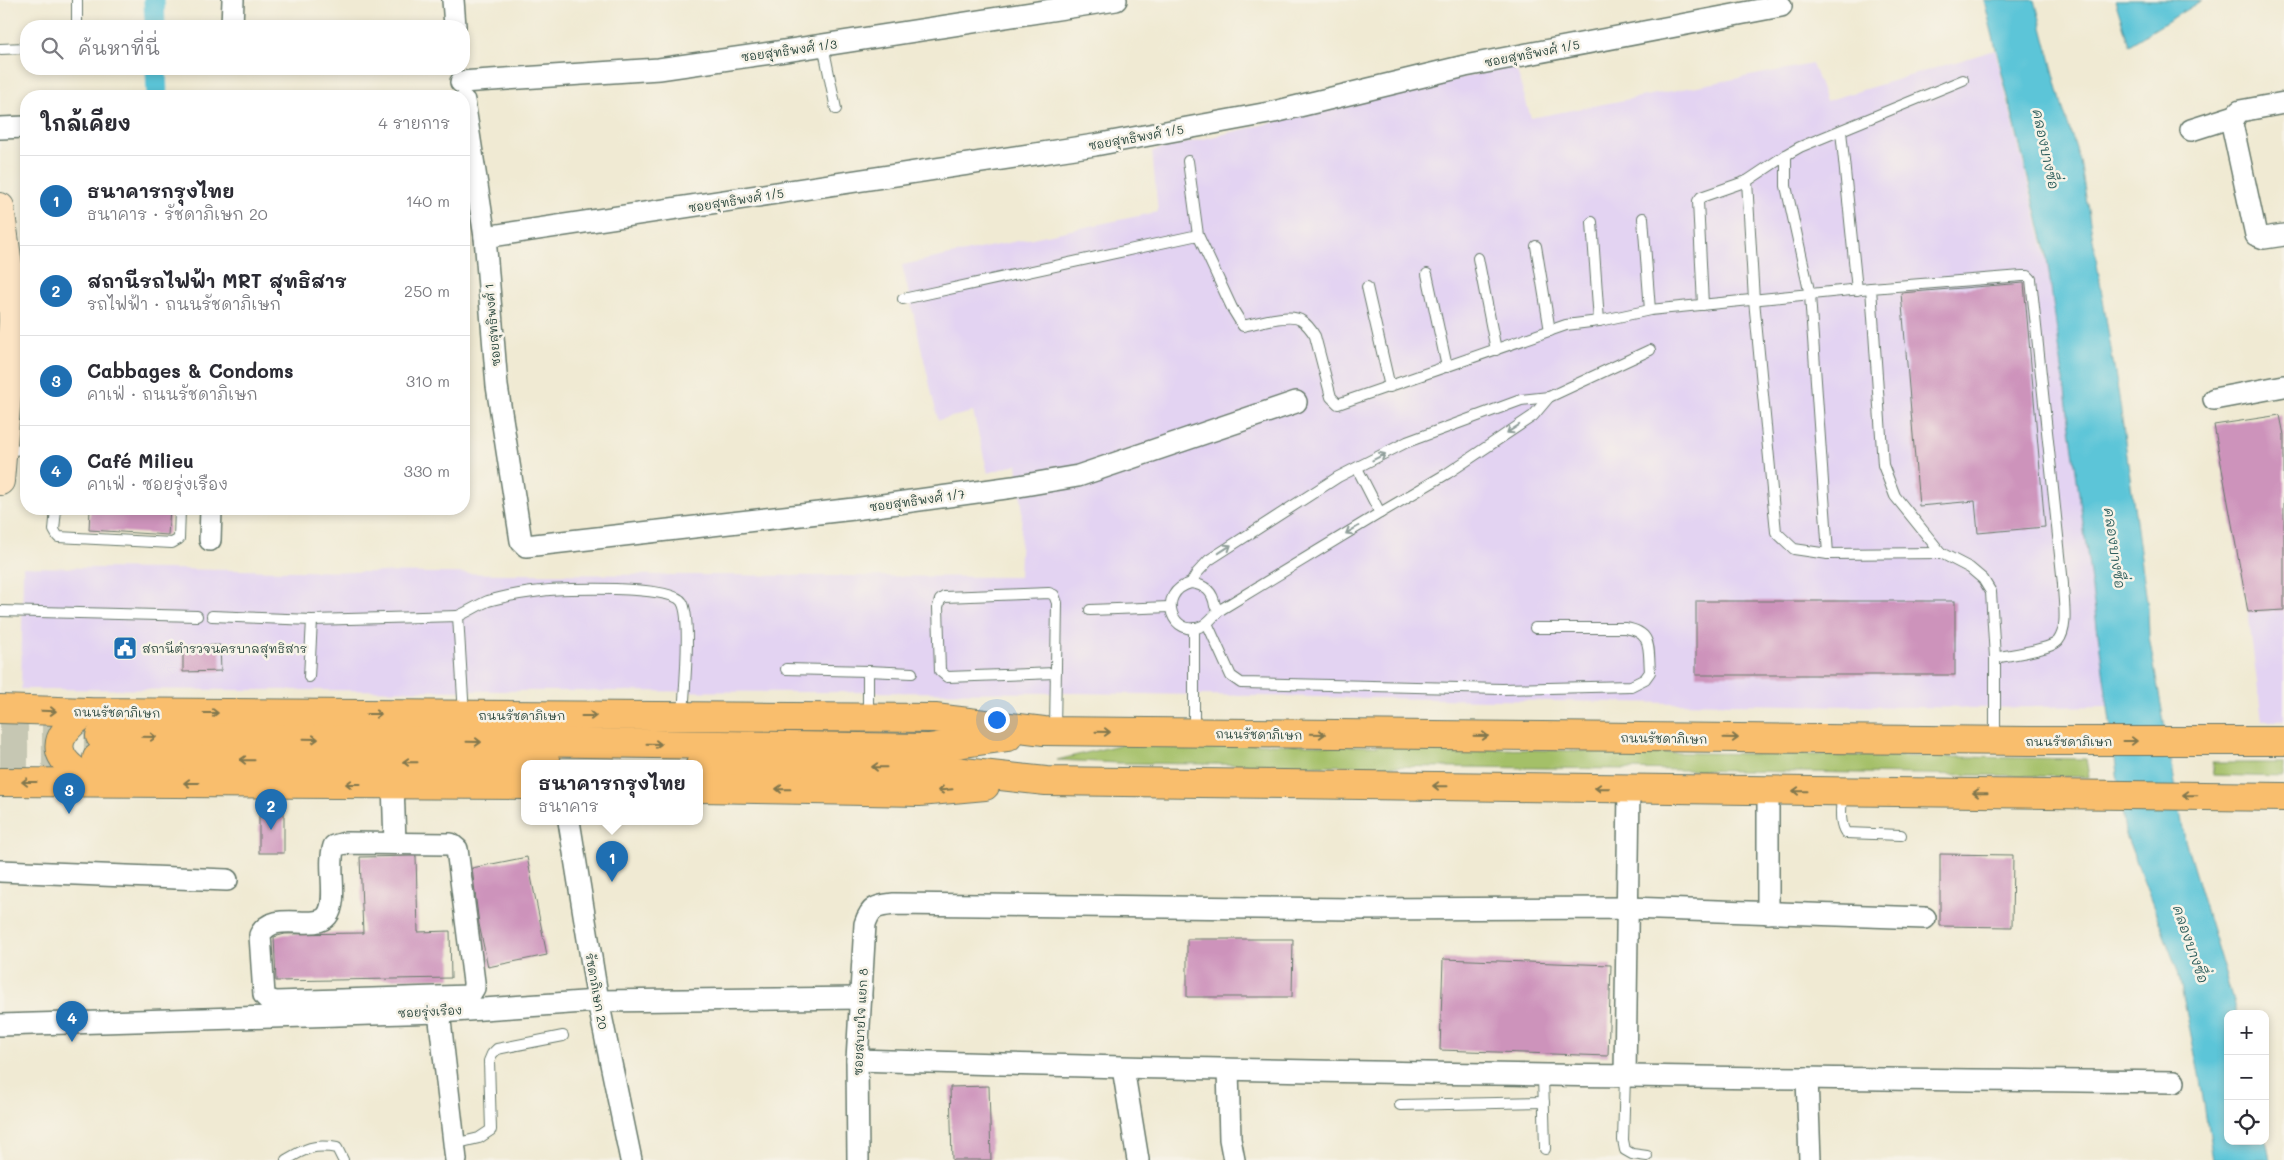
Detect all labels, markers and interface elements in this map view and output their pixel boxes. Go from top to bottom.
search box [20,20,470,75]
icon: search [38,34,66,62]
text: ค้นหาที่นี่ [78,35,160,60]
street label: ซอยสุทธิพงศ์ 1/3 [740,35,838,68]
street label: ซอยสุทธิพงศ์ 1/5 [1483,36,1582,73]
water label: คลองบางซื่อ [2028,106,2067,191]
text: ใกล้เคียง [40,109,131,136]
text: 4 รายการ [378,112,450,133]
street label: ซอยสุทธิพงศ์ 1/5 [1087,121,1186,156]
text: ธนาคารกรุงไทย [87,178,234,203]
street label: ซอยสุทธิพงศ์ 1/5 [687,185,785,218]
text: 1 [52,190,60,211]
text: 140 m [406,190,450,211]
text: ธนาคาร · รัชดาภิเษก 20 [87,203,268,224]
text: สถานีรถไฟฟ้า MRT สุทธิสาร [87,268,347,293]
text: 2 [52,280,60,301]
text: 250 m [404,280,450,301]
street label: ซอยสุทธิพงศ์ 1 [480,283,507,367]
text: รถไฟฟ้า · ถนนรัชดาภิเษก [87,293,281,314]
text: Cabbages & Condoms [87,358,294,383]
text: 3 [51,370,61,391]
text: 310 m [406,370,450,391]
text: คาเฟ่ · ถนนรัชดาภิเษก [87,383,258,404]
one-way arrow [1506,424,1520,434]
text: Café Milieu [87,448,194,473]
one-way arrow [1371,452,1386,461]
text: 4 [51,460,61,481]
text: 330 m [404,460,450,481]
text: คาเฟ่ · ซอยรุ่งเรือง [87,473,228,494]
street label: ซอยสุทธิพงศ์ 1/7 [868,485,967,518]
water label: คลองบางซื่อ [2100,506,2134,590]
one-way arrow [1345,525,1359,536]
one-way arrow [1217,544,1231,554]
public building icon: สถานีตำรวจนครบาลสุทธิสาร [112,635,138,661]
place label: สถานีตำรวจนครบาลสุทธิสาร [142,640,307,659]
street label: ถนนรัชดาภิเษก [73,703,161,721]
one-way arrow [40,706,56,715]
street label: ถนนรัชดาภิเษก [479,707,565,723]
your location [984,707,1010,733]
one-way arrow [202,708,219,718]
one-way arrow [365,709,381,719]
one-way arrow [580,711,596,721]
street label: ถนนรัชดาภิเษก [1215,725,1303,743]
one-way arrow [1095,727,1111,737]
one-way arrow [1310,729,1326,739]
street label: ถนนรัชดาภิเษก [1620,729,1708,747]
one-way arrow [1472,731,1489,741]
one-way arrow [140,732,156,742]
one-way arrow [1722,733,1739,743]
street label: ถนนรัชดาภิเษก [2026,733,2112,749]
one-way arrow [302,734,319,744]
one-way arrow [2122,736,2138,746]
one-way arrow [465,737,481,746]
one-way arrow [645,739,661,749]
one-way arrow [239,755,256,765]
one-way arrow [402,757,418,767]
popup [521,760,703,825]
one-way arrow [871,762,887,772]
text: ธนาคารกรุงไทย [538,770,686,795]
pin: 3 [53,773,85,814]
one-way arrow [22,777,38,787]
one-way arrow [183,778,200,788]
one-way arrow [346,779,362,789]
one-way arrow [1432,781,1448,791]
one-way arrow [1595,783,1611,793]
one-way arrow [775,784,792,794]
one-way arrow [938,785,954,794]
one-way arrow [1792,786,1808,796]
one-way arrow [1972,788,1988,798]
pin: 2 [255,789,287,830]
one-way arrow [2182,791,2198,800]
text: ธนาคาร [538,795,598,816]
pin: 1 [596,841,628,882]
water label: คลองบางซื่อ [2169,901,2217,986]
street label: รัชดาภิเษก 20 [582,951,612,1031]
street label: ซอยสบายใจ แยก 8 [849,968,871,1076]
pin: 4 [56,1001,88,1042]
street label: ซอยรุ่งเรือง [397,1001,463,1024]
map controls [2224,1010,2269,1145]
button: + [2224,1010,2269,1055]
button: − [2224,1055,2269,1100]
button: locate [2224,1100,2269,1145]

